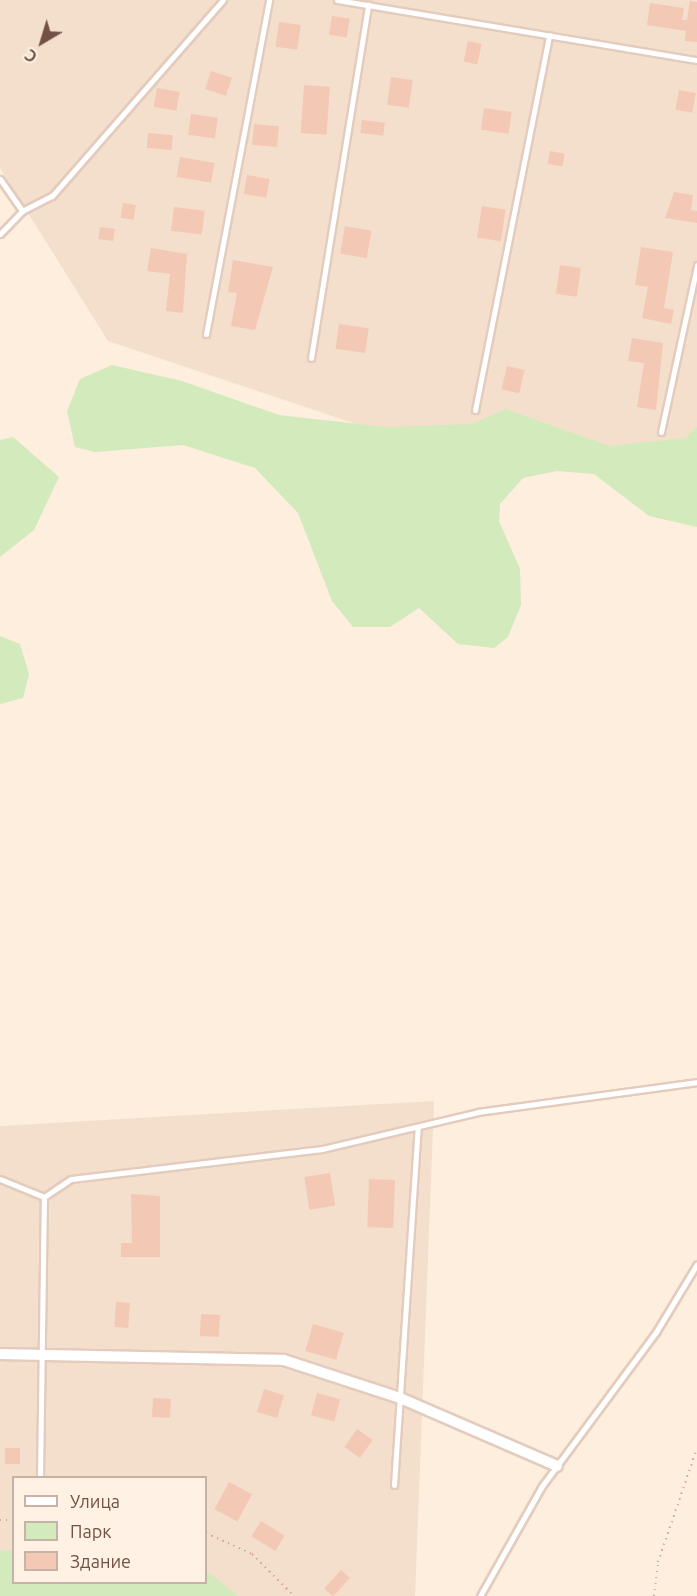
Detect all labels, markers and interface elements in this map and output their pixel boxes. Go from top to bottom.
north arrow [12,12,72,72]
text: С [21,46,40,66]
legend [12,1476,207,1584]
text: Улица [70,1491,120,1511]
text: Парк [70,1521,111,1541]
text: Здание [70,1551,131,1571]

